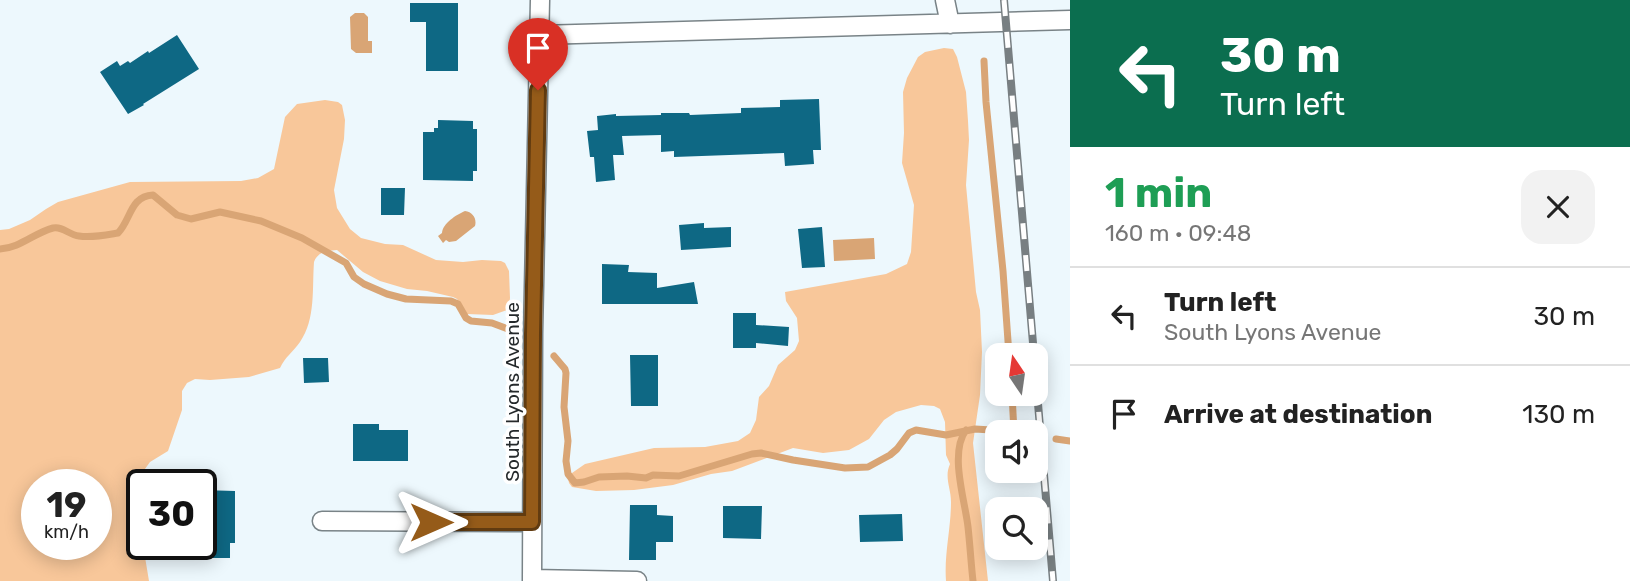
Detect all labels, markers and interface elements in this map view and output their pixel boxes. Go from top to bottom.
pin [508,18,568,90]
text: 30 m [1220,26,1341,84]
icon: left [1105,28,1196,119]
icon: arrive [519,29,557,67]
text: Turn left [1220,85,1345,123]
text: 1 min [1105,168,1212,218]
button: close [1521,170,1595,244]
text: 160 m · 09:48 [1105,219,1251,247]
text: Turn left [1164,287,1276,318]
icon: left [1105,297,1143,335]
text: 30 m [1533,301,1595,332]
street label: South Lyons Avenue [501,302,524,482]
text: South Lyons Avenue [1164,318,1381,346]
north arrow [985,343,1048,406]
map controls [985,343,1048,560]
icon: arrive [1105,395,1143,433]
text: Arrive at destination [1164,399,1432,430]
text: 130 m [1522,399,1595,430]
button: sound [985,420,1048,483]
speed limit sign: 30 [126,469,217,560]
text: 19 [47,484,86,526]
position arrow [394,485,468,559]
button: search [985,497,1048,560]
text: km/h [44,521,89,543]

